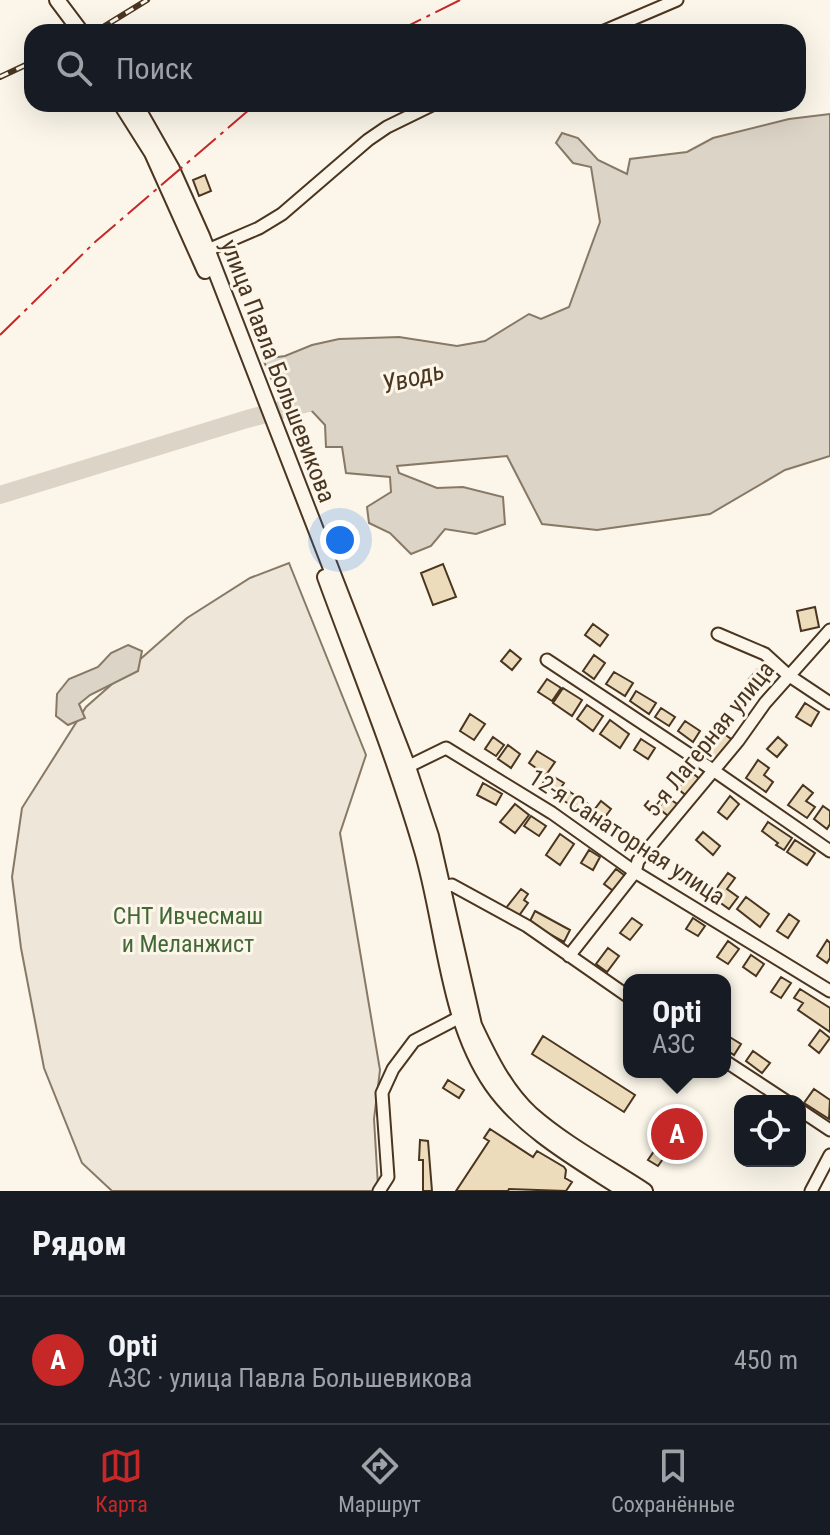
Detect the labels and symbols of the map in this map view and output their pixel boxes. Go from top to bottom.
street label: улица Павла Большевикова [215,236,341,506]
water label: Уводь [379,355,447,399]
your location [320,520,360,560]
street label: 5-я Лагерная улица [638,656,780,822]
street label: 12-я Санаторная улица [524,763,730,911]
park label: СНТ Ивчесмаш и Меланжист [113,902,263,958]
pin: A [651,1104,703,1164]

